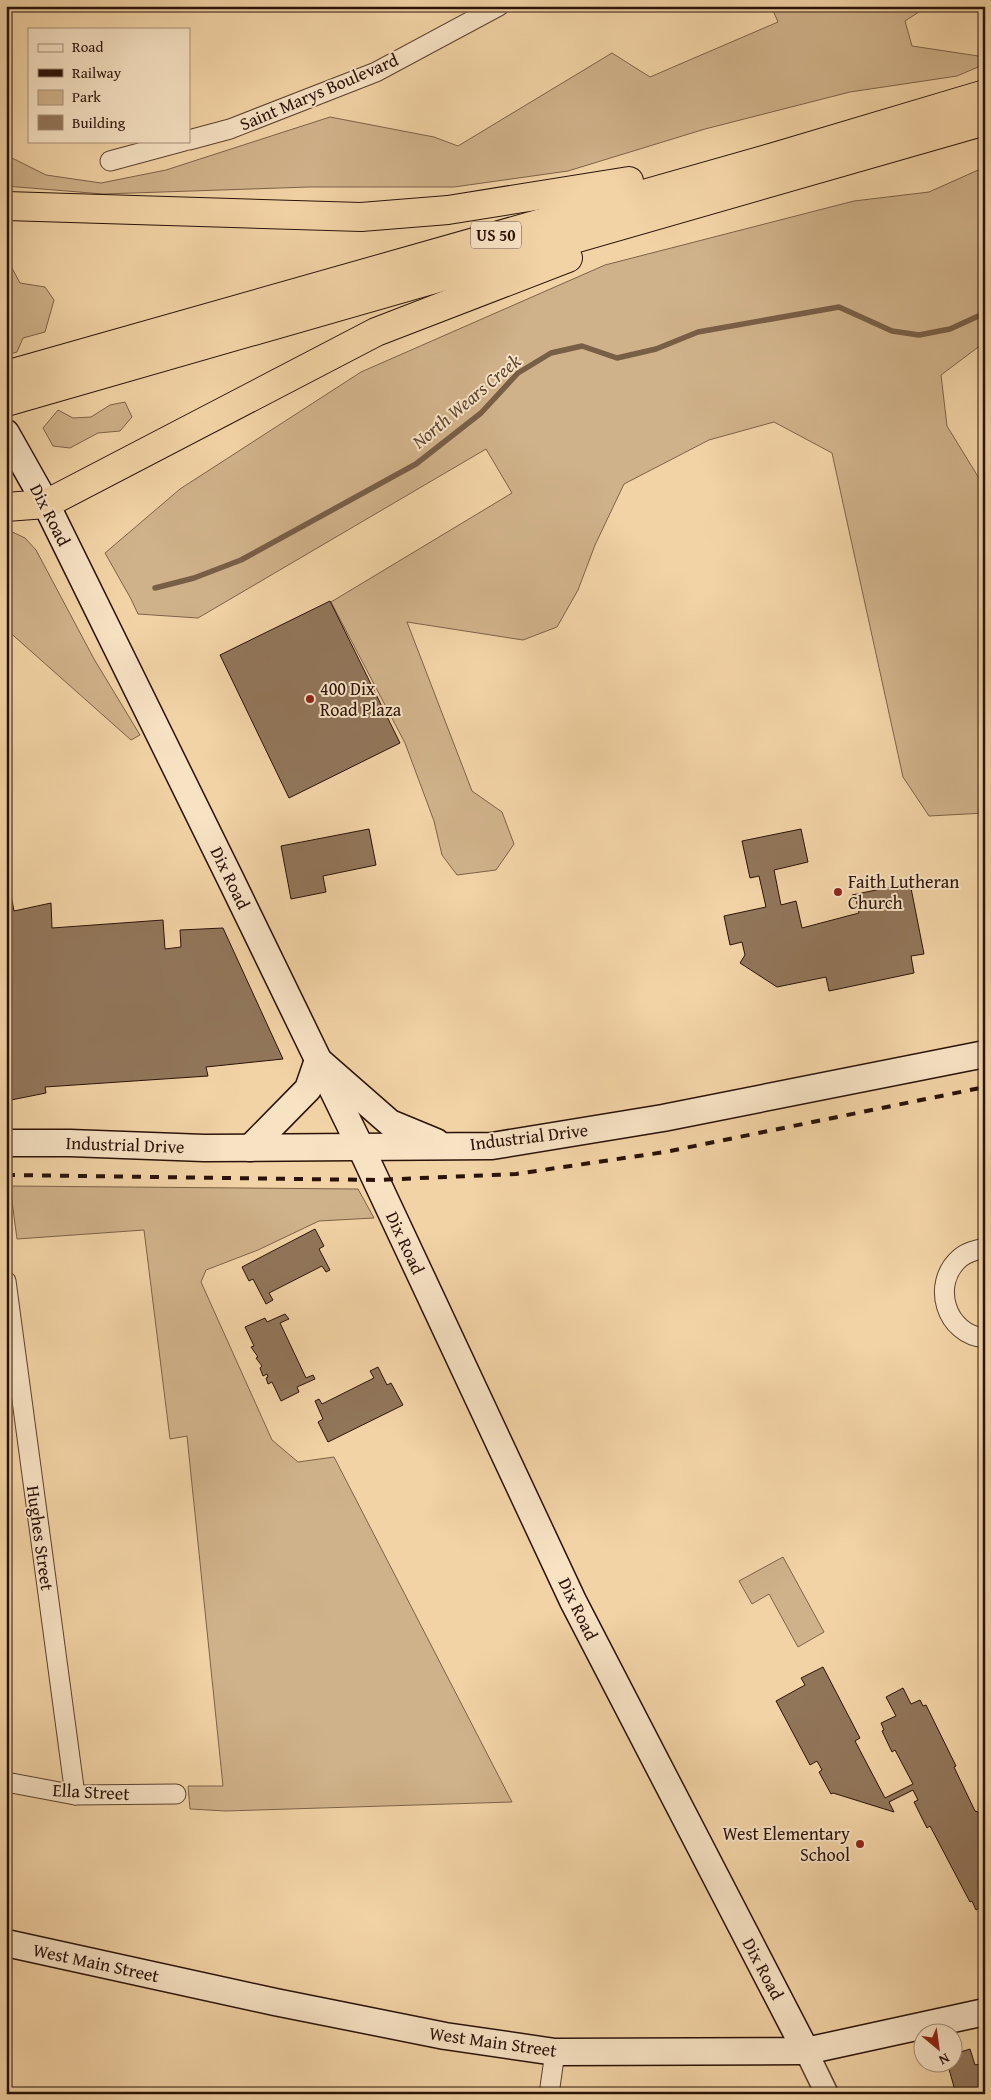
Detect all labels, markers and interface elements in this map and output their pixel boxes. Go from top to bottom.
legend [28,28,190,142]
text: Road [72,36,103,57]
street label: Saint Marys Boulevard [235,46,403,137]
text: Railway [72,62,122,83]
text: Park [72,86,101,107]
text: Building [72,112,126,133]
road number: US 50 [471,222,521,248]
water label: North Wears Creek [405,347,527,456]
street label: Dix Road [23,479,78,551]
place label: 400 Dix Road Plaza [320,675,402,723]
marker: 400 Dix Road Plaza [304,693,316,705]
street label: Dix Road [204,842,257,914]
place label: Faith Lutheran Church [848,868,959,916]
marker: Faith Lutheran Church [832,886,844,898]
street label: Industrial Drive [468,1116,590,1157]
street label: Industrial Drive [65,1129,185,1160]
street label: Dix Road [379,1207,432,1279]
street label: Hughes Street [20,1484,61,1593]
street label: Dix Road [552,1573,605,1645]
street label: Ella Street [52,1776,131,1807]
place label: West Elementary School [722,1820,850,1868]
marker: West Elementary School [854,1838,866,1850]
street label: Dix Road [736,1933,791,2005]
street label: West Main Street [30,1936,162,1989]
street label: West Main Street [428,2019,559,2064]
north arrow [914,2022,964,2072]
text: N [935,2048,953,2071]

